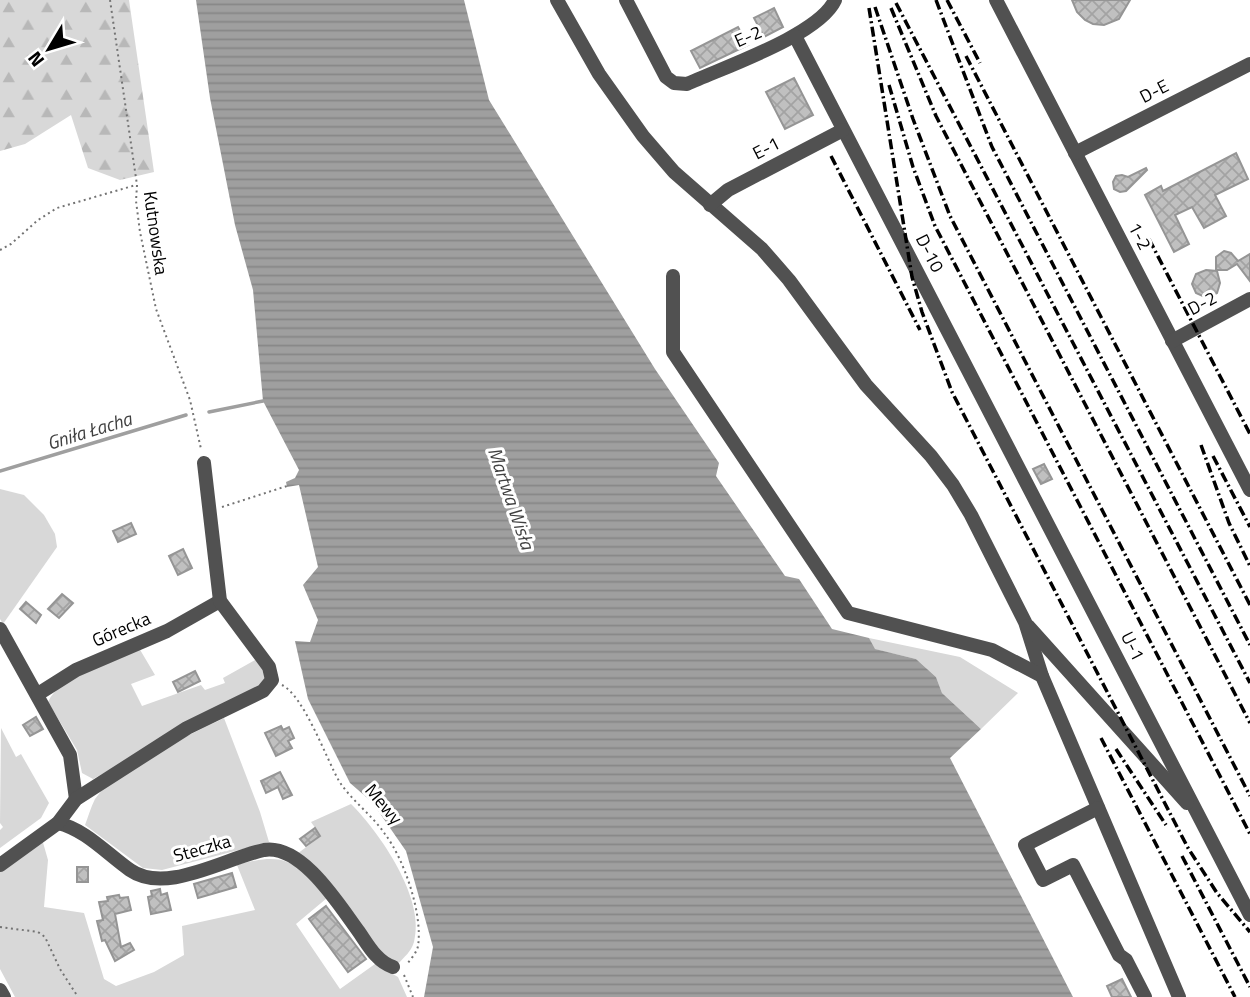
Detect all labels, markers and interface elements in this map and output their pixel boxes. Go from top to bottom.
north arrow [14,14,84,84]
street label: E-2 [730,18,766,54]
text: N [20,46,51,74]
street label: D-E [1135,72,1173,110]
street label: E-1 [748,130,784,166]
street label: Kutnowska [137,189,175,277]
street label: 1-2 [1122,217,1158,255]
street label: D-10 [909,229,951,277]
street label: D-2 [1183,284,1221,322]
water label: Gniła Łacha [43,403,136,457]
water label: Martwa Wisła [481,443,543,554]
street label: Górecka [88,605,154,653]
street label: U-1 [1114,627,1152,665]
street label: Mewy [359,778,409,831]
street label: Steczka [170,827,234,869]

